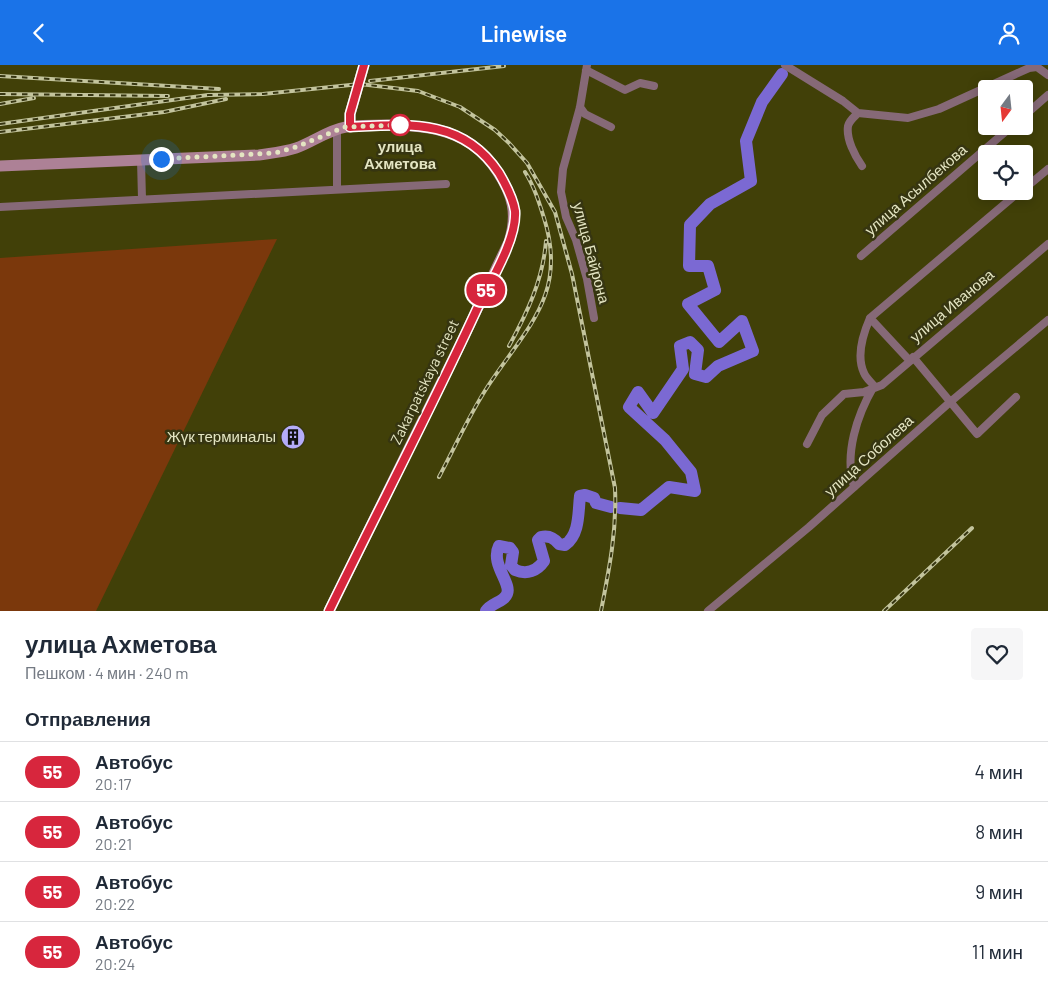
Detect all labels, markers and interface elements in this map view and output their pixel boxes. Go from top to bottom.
icon: back [25,19,53,47]
icon: person [995,19,1023,47]
text: Linewise [481,20,567,46]
north arrow [978,80,1032,135]
map controls [978,80,1033,200]
marker: улица Ахметова [389,114,411,136]
place label: улица Ахметова [364,137,437,172]
street label: улица Асылбекова [861,140,971,238]
button: locate [978,145,1033,200]
your location [149,147,174,172]
street label: улица Байрона [570,200,614,306]
street label: улица Иванова [906,265,997,346]
line badge: 55 [464,274,508,306]
text: 55 [476,279,496,301]
street label: Zakarpatskaya street [386,316,462,447]
street label: улица Соболева [820,410,917,500]
building icon: Жүк терминалы [280,424,306,450]
place label: Жүк терминалы [167,427,276,445]
button: heart [971,628,1023,680]
text: улица Ахметова [25,629,217,658]
text: Пешком · 4 мин · 240 m [25,663,189,682]
text: Отправления [25,707,151,730]
text: Автобус [95,750,173,773]
text: 4 мин [975,760,1023,783]
text: 55 [43,761,62,783]
text: 20:17 [95,774,131,793]
text: Автобус [95,810,173,833]
text: 8 мин [975,820,1023,843]
text: 55 [43,821,62,843]
text: 20:21 [95,834,132,853]
text: Автобус [95,870,173,893]
text: 9 мин [975,880,1023,903]
text: 55 [43,881,62,903]
text: 20:22 [95,894,135,913]
text: Автобус [95,930,173,953]
text: 11 мин [972,940,1023,963]
text: 55 [43,941,62,963]
text: 20:24 [95,954,135,973]

